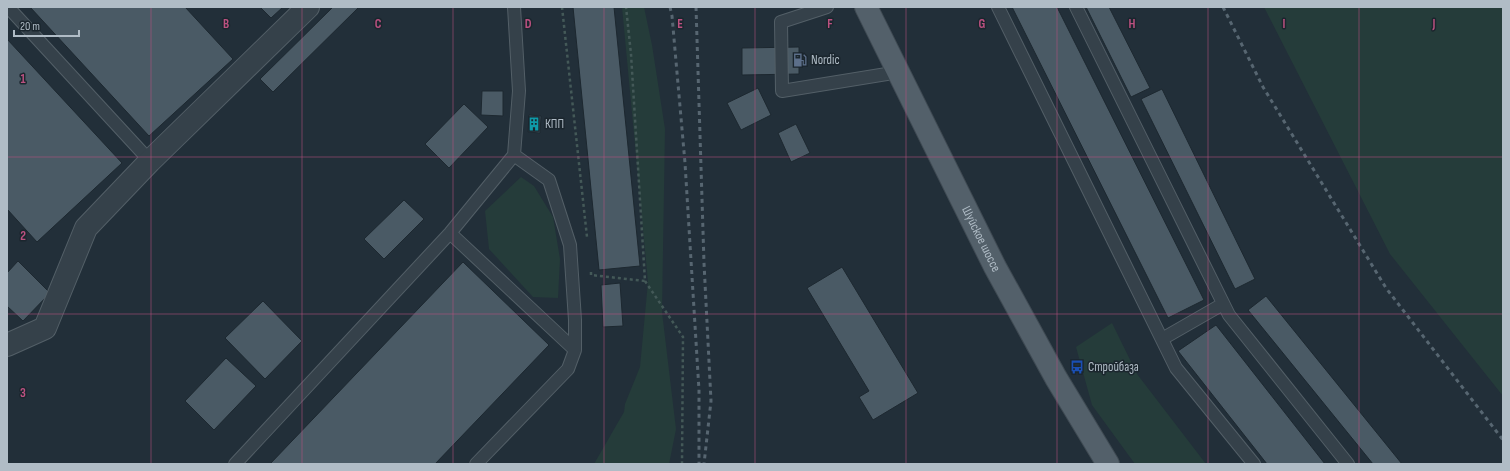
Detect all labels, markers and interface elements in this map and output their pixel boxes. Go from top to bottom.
scale bar [14,12,79,38]
text: B [223,16,229,32]
text: C [375,16,382,32]
text: D [525,16,532,32]
text: E [677,16,683,32]
text: F [827,16,833,32]
text: G [979,16,986,32]
text: H [1129,16,1136,32]
text: I [1283,16,1286,32]
text: J [1432,16,1436,32]
text: 20 m [20,19,40,34]
fuel station icon: Nordic [792,52,808,68]
place label: Nordic [811,52,840,68]
text: 1 [20,71,26,87]
building icon: КПП [526,116,542,132]
place label: КПП [545,116,564,132]
street label: Шуйское шоссе [958,204,1004,275]
text: 2 [20,228,26,244]
bus stop icon: Стройбаза [1069,359,1085,375]
place label: Стройбаза [1088,359,1139,375]
text: 3 [20,385,26,401]

